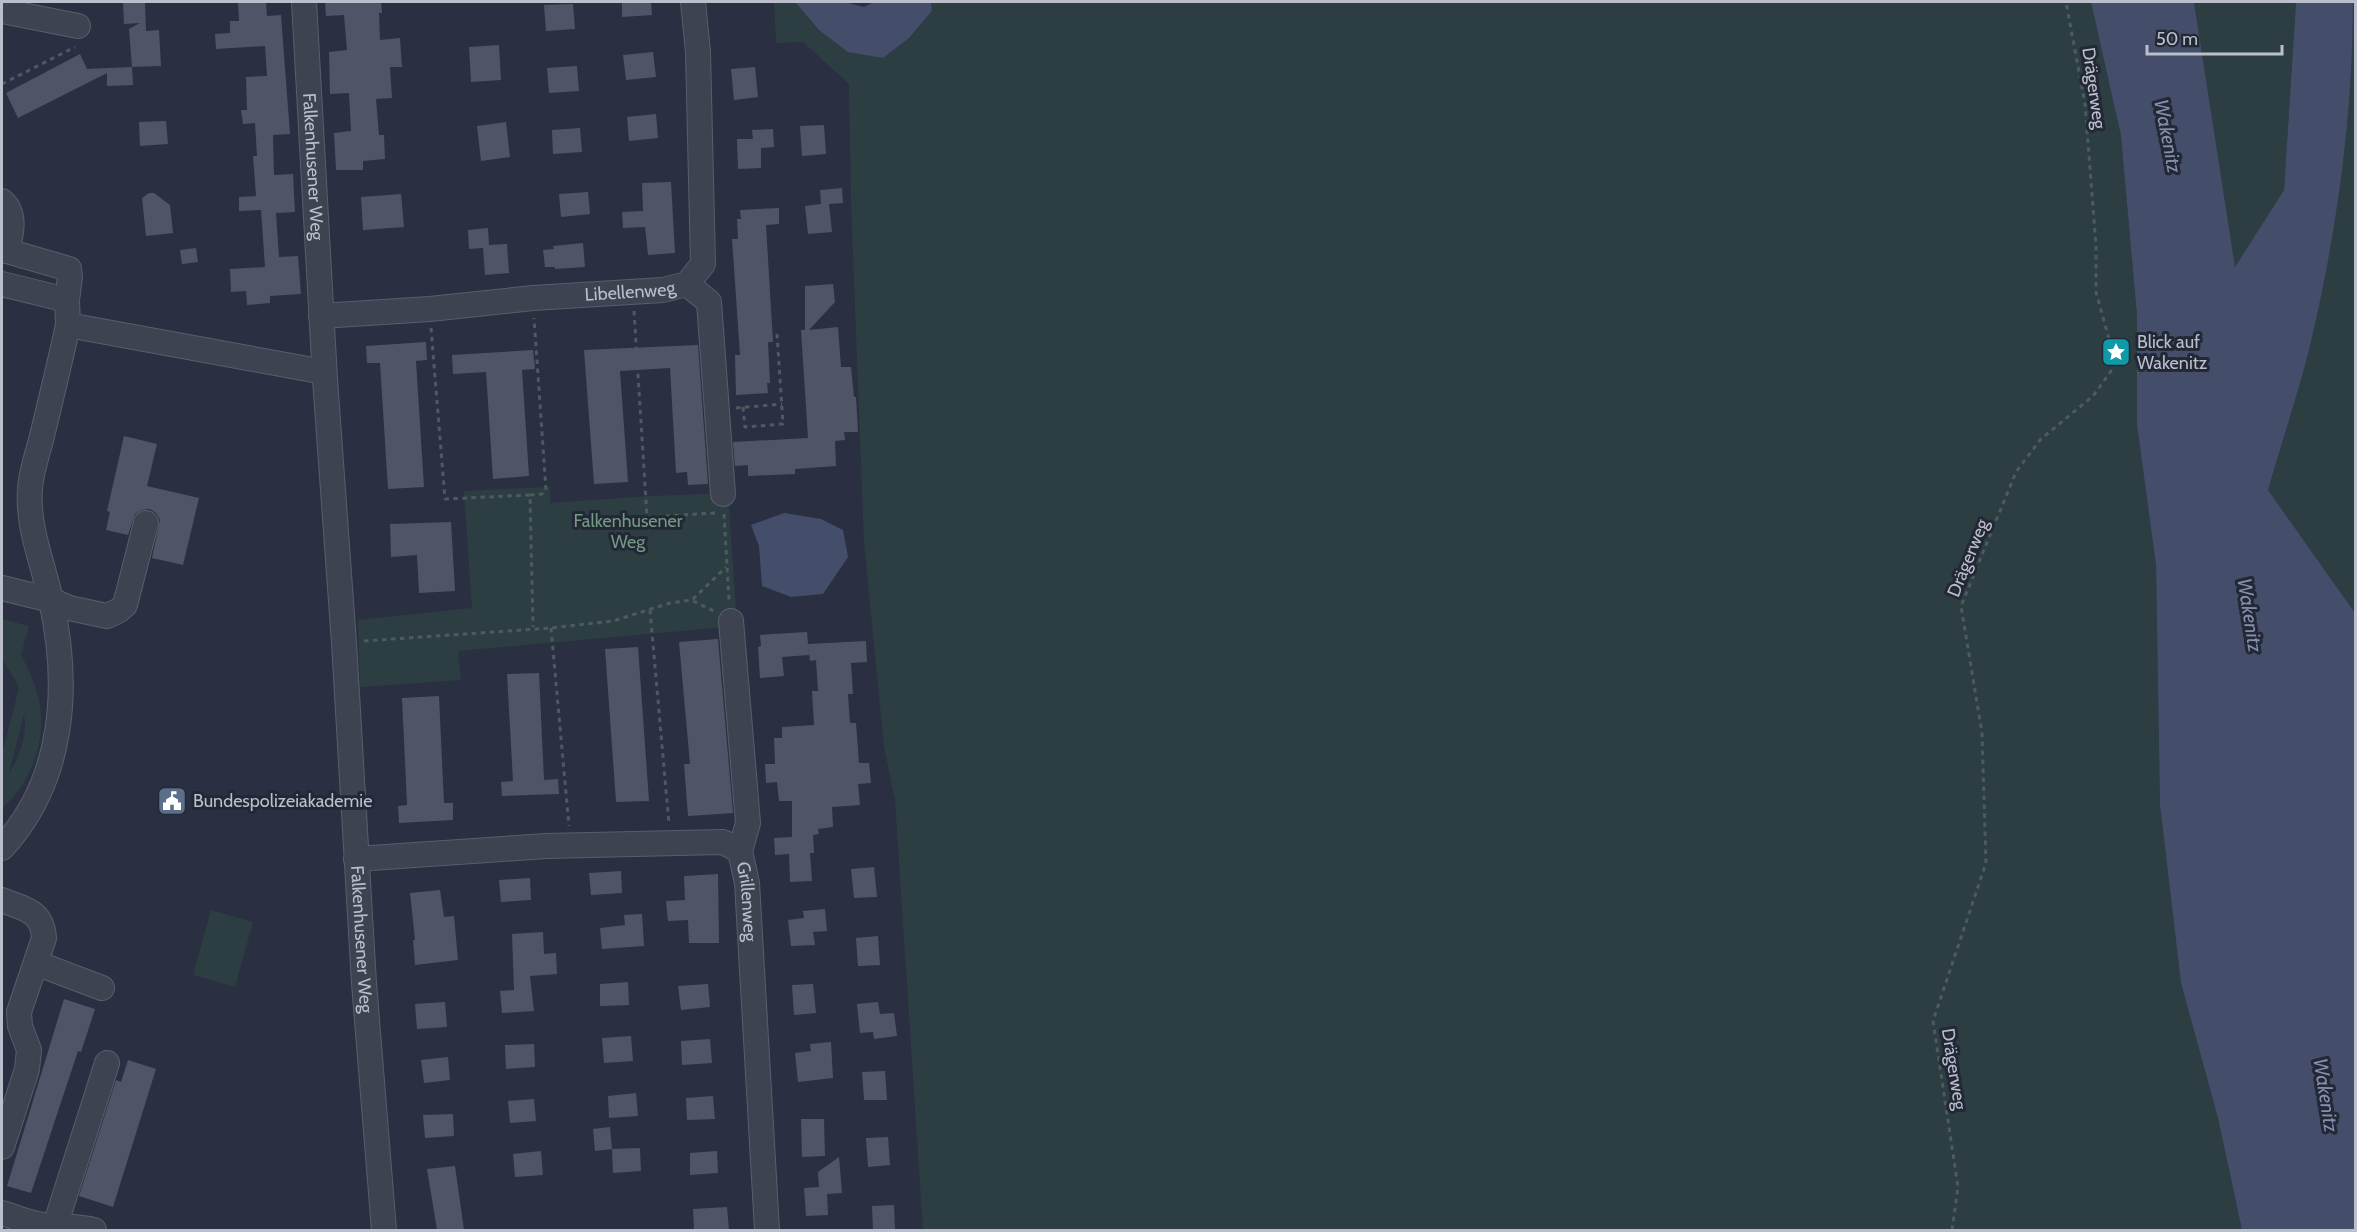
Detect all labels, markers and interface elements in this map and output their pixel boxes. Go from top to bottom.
scale bar [2147,18,2282,56]
text: 50 m [2156,28,2198,50]
street label: Drägerweg [2077,46,2111,131]
street label: Falkenhusener Weg [298,92,328,242]
water label: Wakenitz [2149,97,2187,175]
street label: Libellenweg [584,276,679,306]
place label: Blick auf Wakenitz [2137,331,2208,374]
place icon: Blick auf Wakenitz [2100,336,2132,368]
park label: Falkenhusener Weg [573,510,683,553]
street label: Drägerweg [1942,515,1994,600]
water label: Wakenitz [2232,576,2268,654]
public building icon: Bundespolizeiakademie [156,785,188,817]
place label: Bundespolizeiakademie [193,790,372,812]
street label: Grillenweg [732,860,761,943]
street label: Falkenhusener Weg [346,865,377,1015]
street label: Drägerweg [1937,1027,1971,1112]
water label: Wakenitz [2308,1056,2344,1134]

